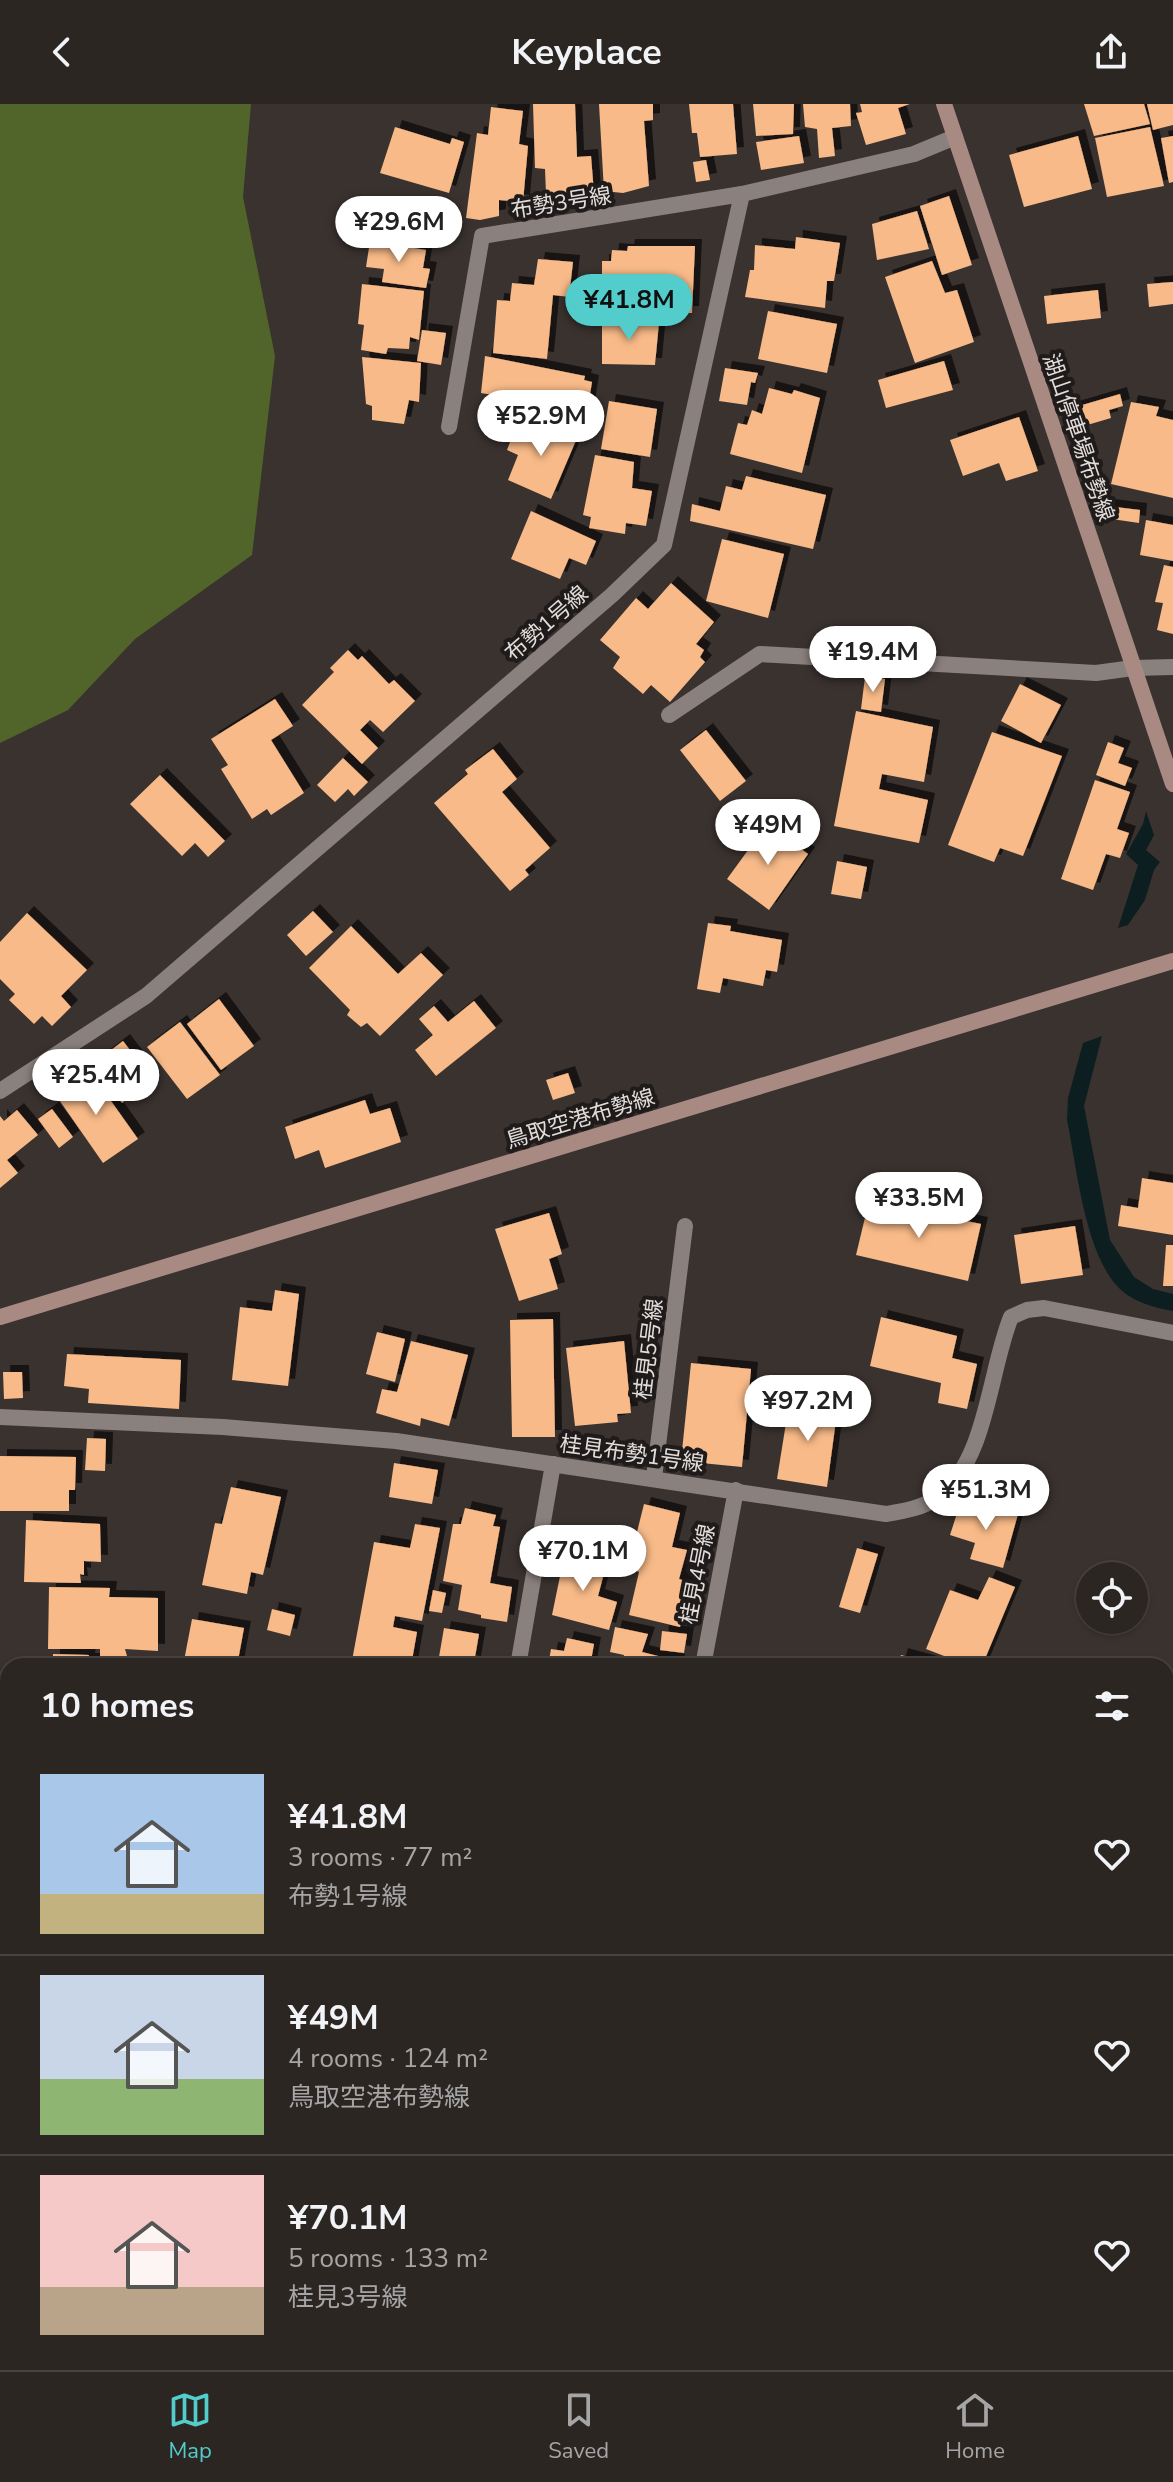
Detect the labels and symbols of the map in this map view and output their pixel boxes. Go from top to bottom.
street label: 布勢3号線 [509,180,613,226]
pin: ¥29.6M [334,196,464,264]
pin: ¥41.8M [564,274,694,342]
street label: 湖山停車場布勢線 [1035,349,1121,525]
pin: ¥52.9M [476,390,606,458]
street label: 布勢1号線 [499,579,595,668]
pin: ¥19.4M [808,626,938,694]
pin: ¥49M [721,799,815,867]
pin: ¥25.4M [31,1049,161,1117]
street label: 鳥取空港布勢線 [502,1082,658,1156]
pin: ¥33.5M [854,1172,984,1240]
street label: 桂見5号線 [628,1297,670,1401]
pin: ¥97.2M [743,1375,873,1443]
street label: 桂見布勢1号線 [558,1429,706,1479]
pin: ¥51.3M [921,1464,1051,1532]
street label: 桂見4号線 [674,1522,722,1627]
pin: ¥70.1M [518,1525,648,1593]

